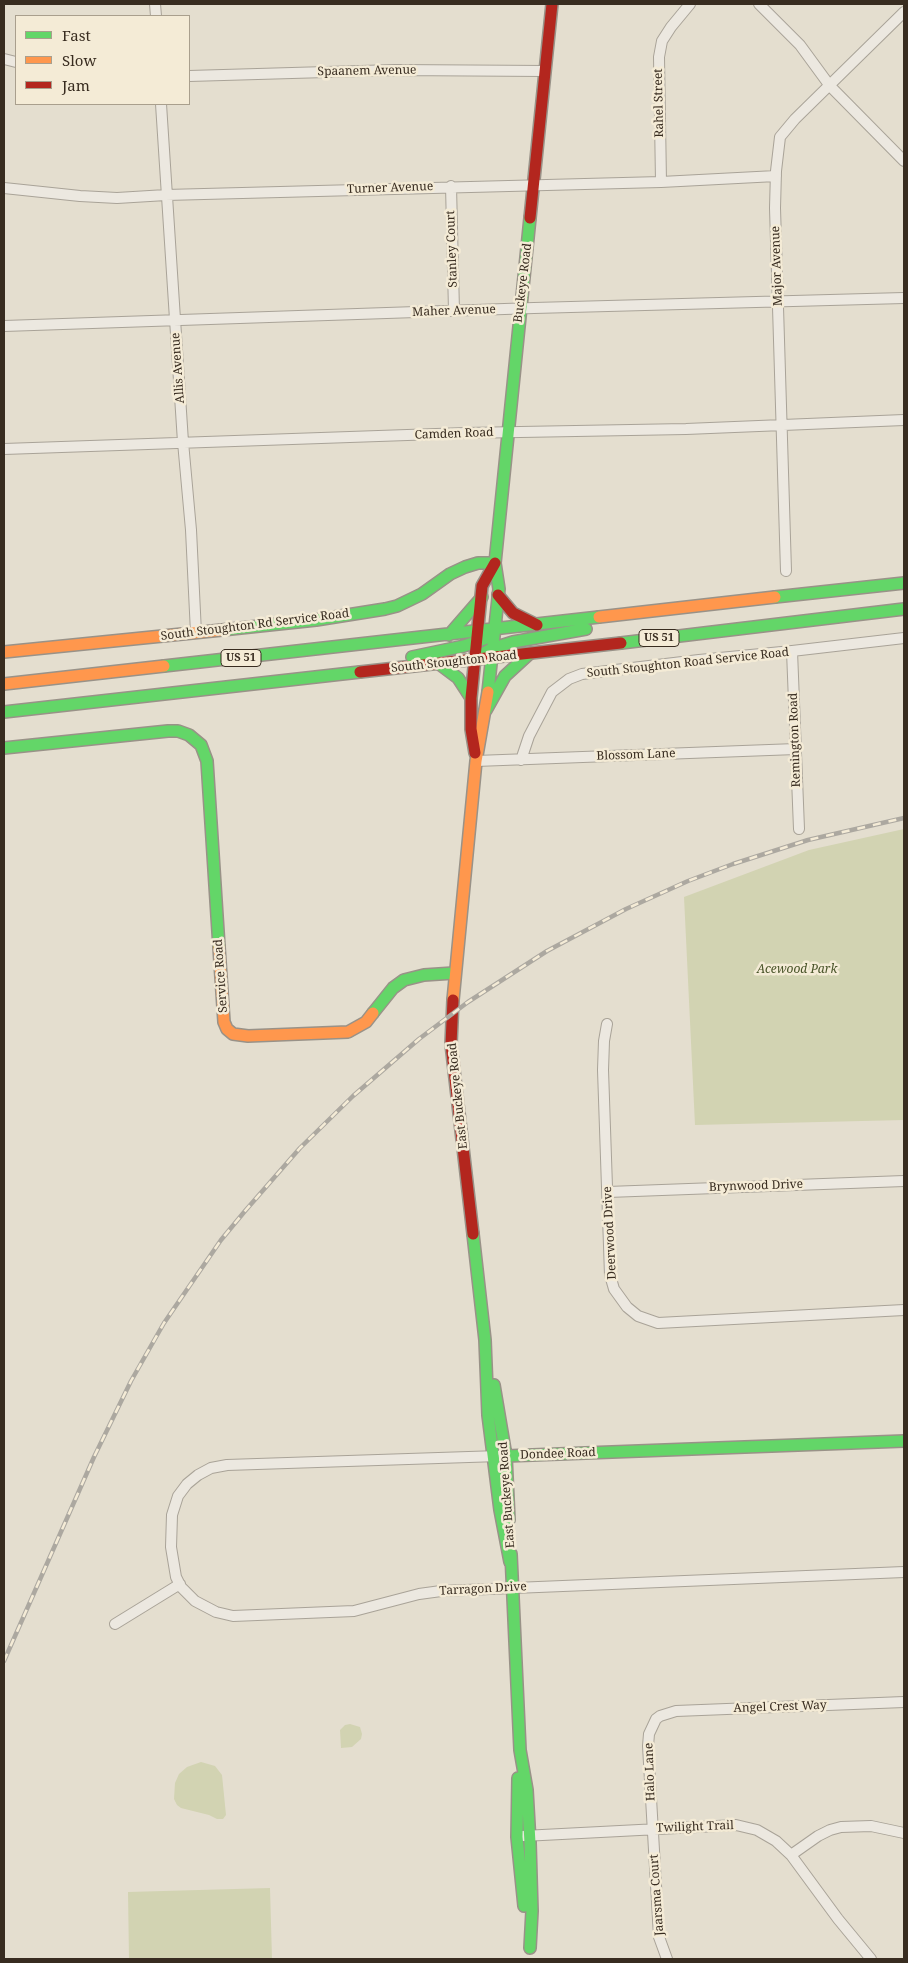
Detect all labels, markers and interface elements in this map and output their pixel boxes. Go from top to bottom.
legend [15,15,190,105]
text: Fast [62,25,91,45]
text: Slow [62,50,96,70]
street label: Spaanem Avenue [317,63,417,79]
street label: Rahel Street [651,68,667,138]
text: Jam [62,75,90,95]
street label: Turner Avenue [347,179,433,197]
street label: Stanley Court [443,210,461,288]
street label: Major Avenue [768,226,786,306]
street label: Buckeye Road [511,243,535,323]
street label: Maher Avenue [412,302,496,320]
street label: Allis Avenue [168,332,188,404]
street label: Camden Road [414,425,494,443]
street label: South Stoughton Rd Service Road [160,606,350,644]
road number: US 51 [639,630,679,646]
street label: South Stoughton Road Service Road [586,645,790,681]
street label: South Stoughton Road [390,648,518,676]
road number: US 51 [221,650,261,666]
street label: Remington Road [786,692,804,788]
street label: Blossom Lane [596,746,676,764]
street label: Service Road [211,939,231,1013]
park label: Acewood Park [757,963,837,977]
street label: East Buckeye Road [445,1042,471,1150]
street label: Brynwood Drive [709,1177,803,1195]
street label: Deerwood Drive [600,1186,620,1280]
street label: East Buckeye Road [496,1441,518,1549]
street label: Dondee Road [520,1445,596,1463]
street label: Tarragon Drive [439,1580,527,1598]
street label: Angel Crest Way [733,1698,827,1716]
street label: Halo Lane [642,1743,658,1801]
street label: Twilight Trail [656,1818,734,1836]
street label: Jaarsma Court [647,1854,667,1936]

